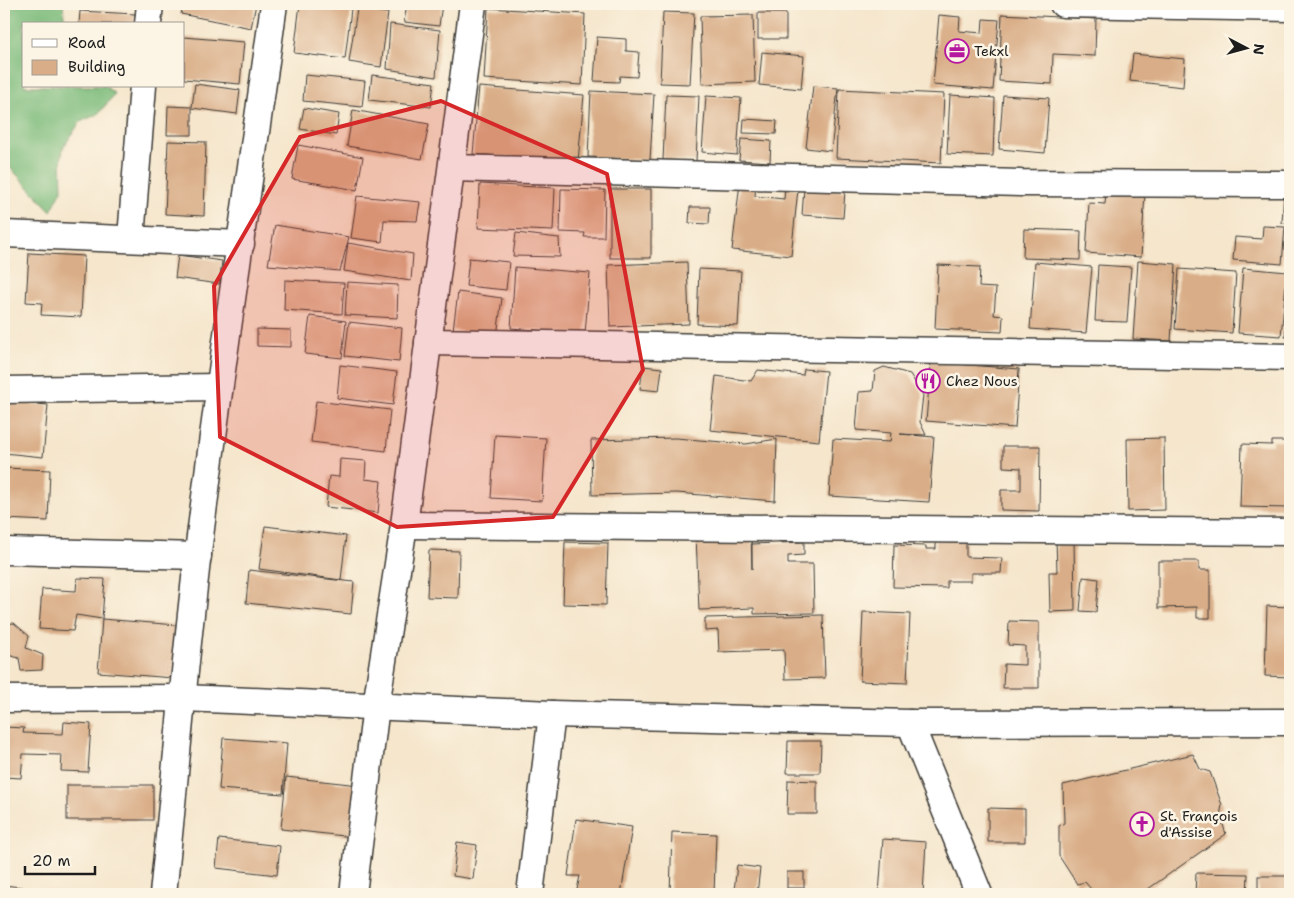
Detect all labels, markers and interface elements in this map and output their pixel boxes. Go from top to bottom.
legend [22,22,185,88]
north arrow [1222,22,1272,72]
text: Road [68,33,106,53]
office icon: Tekxl [944,38,970,64]
place label: Tekxl [974,42,1009,60]
text: N [1249,43,1268,56]
text: Building [68,57,125,77]
restaurant icon: Chez Nous [915,368,941,394]
place label: Chez Nous [946,372,1018,390]
place label: St. François d'Assise [1160,807,1238,841]
church icon: St. François d'Assise [1129,811,1155,837]
scale bar [25,843,95,875]
text: 20 m [32,851,71,871]

